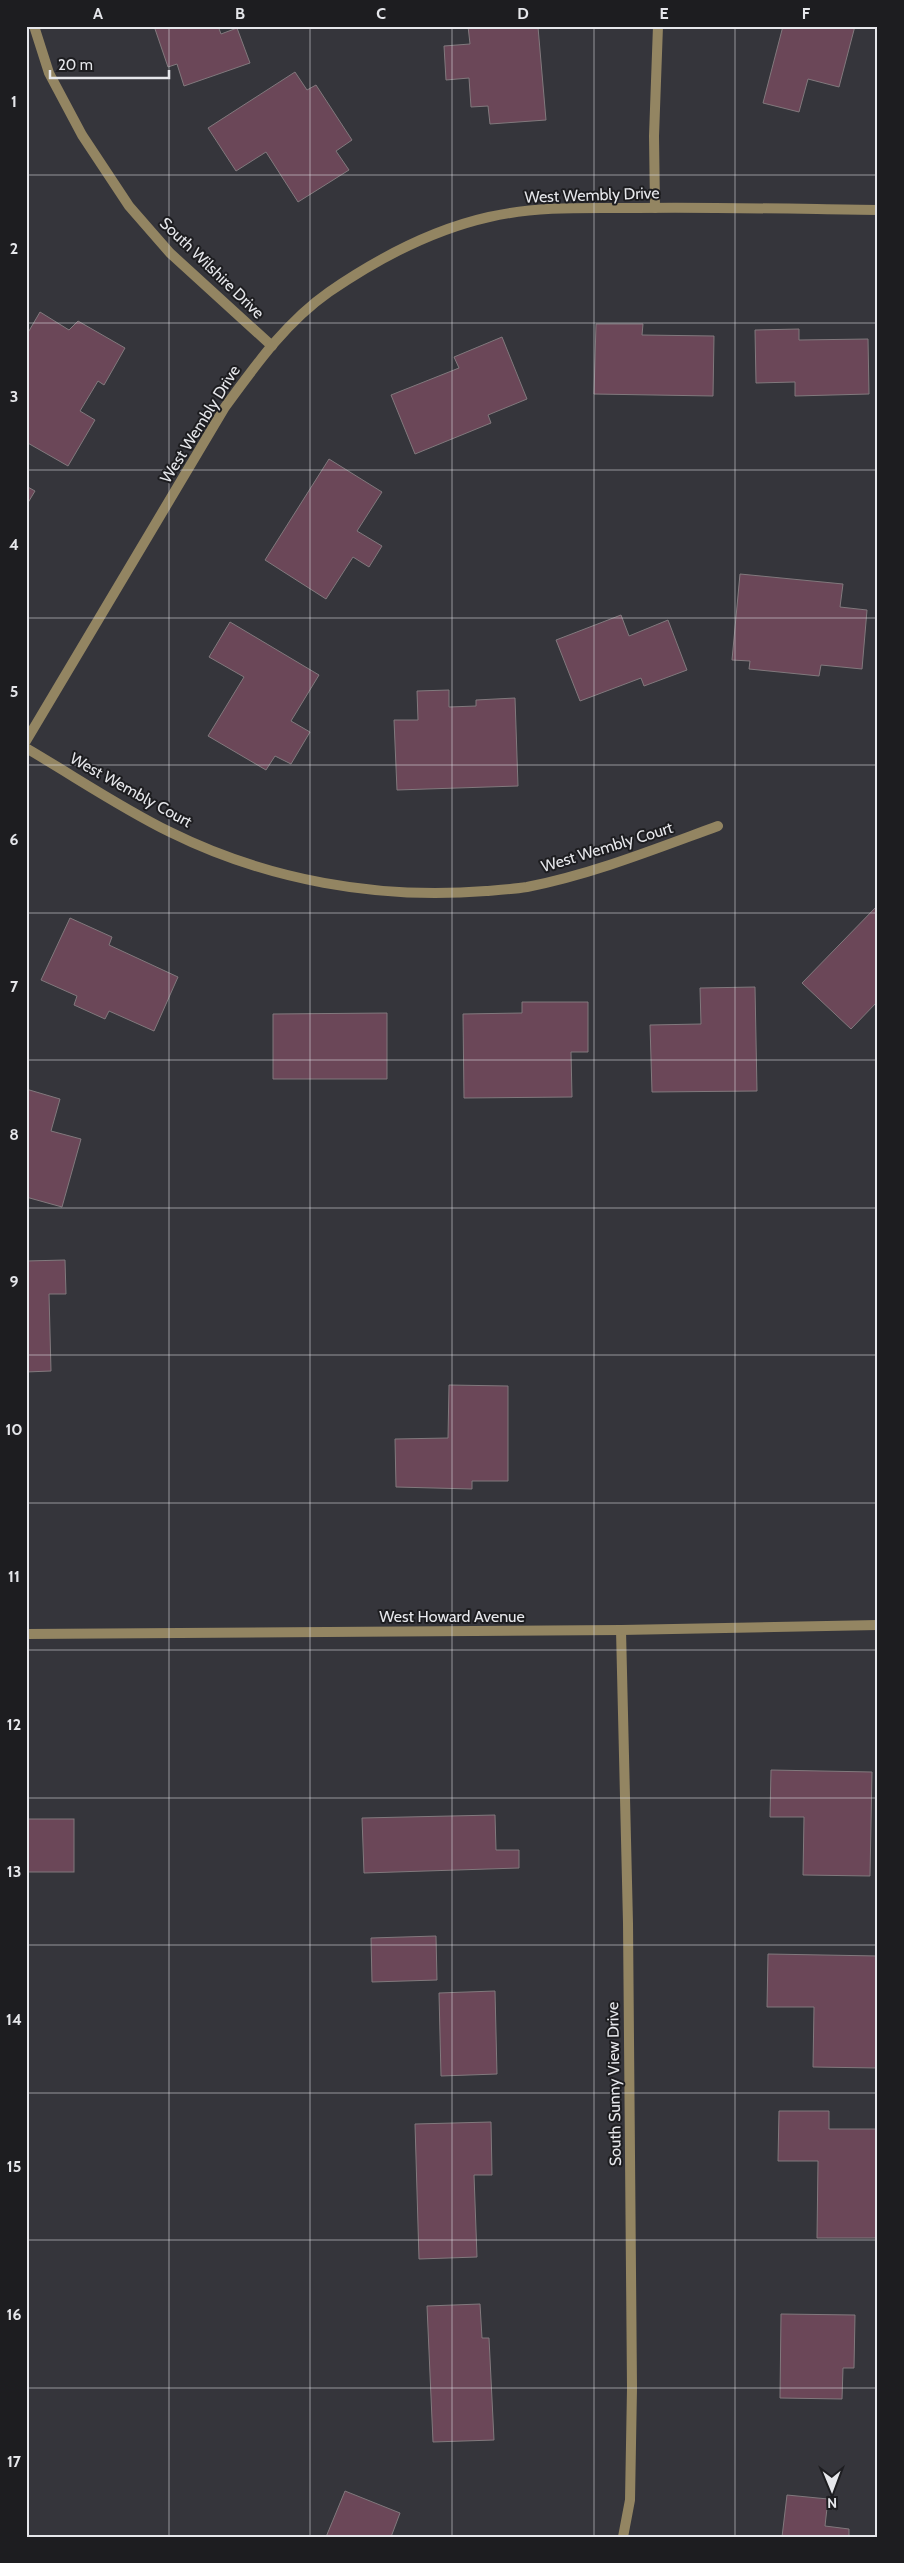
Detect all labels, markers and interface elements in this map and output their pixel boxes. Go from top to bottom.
text: A [93,4,103,23]
text: B [235,4,245,23]
text: C [376,4,386,23]
text: D [517,4,529,23]
text: E [659,4,669,23]
text: F [802,4,811,23]
scale bar [50,48,169,80]
text: 20 m [58,56,93,74]
text: 1 [11,92,17,111]
street label: West Wembly Drive [524,183,660,207]
street label: South Wilshire Drive [156,213,268,323]
text: 2 [10,239,18,258]
street label: West Wembly Drive [156,362,244,486]
text: 3 [10,387,18,406]
text: 4 [9,535,19,554]
text: 5 [10,682,18,701]
street label: West Wembly Court [67,749,196,832]
street label: West Wembly Court [539,818,676,876]
text: 6 [10,830,19,849]
text: 7 [10,977,19,996]
text: 8 [9,1125,19,1144]
text: 9 [10,1272,19,1291]
text: 10 [5,1420,23,1439]
text: 11 [8,1567,20,1586]
street label: West Howard Avenue [379,1607,525,1626]
text: 12 [7,1715,21,1734]
text: 13 [7,1862,21,1881]
street label: South Sunny View Drive [603,2002,625,2166]
text: 14 [6,2010,22,2029]
text: 15 [7,2157,21,2176]
text: 16 [7,2305,21,2324]
text: 17 [7,2452,22,2471]
north arrow [806,2466,856,2516]
text: N [827,2494,837,2512]

